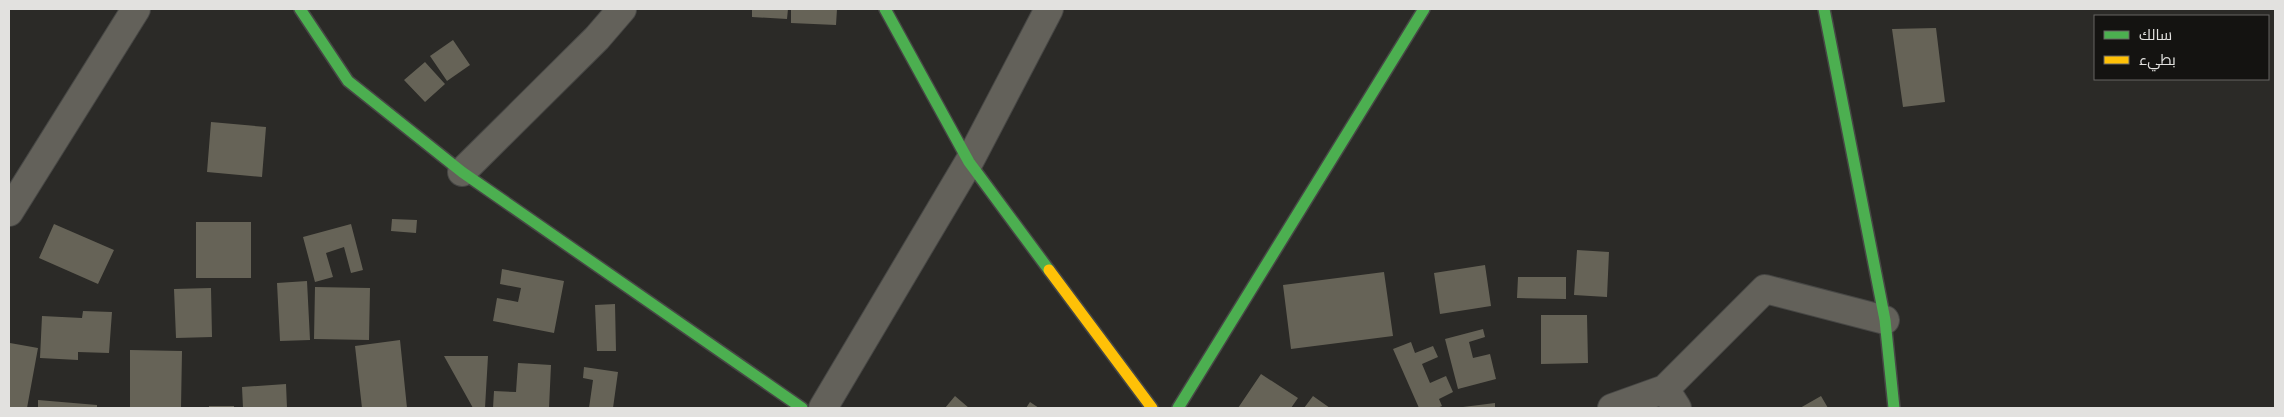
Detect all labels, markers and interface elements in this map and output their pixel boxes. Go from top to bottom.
legend [2094,15,2269,80]
text: سالك [2139,25,2172,43]
text: بطيء [2139,50,2176,72]

